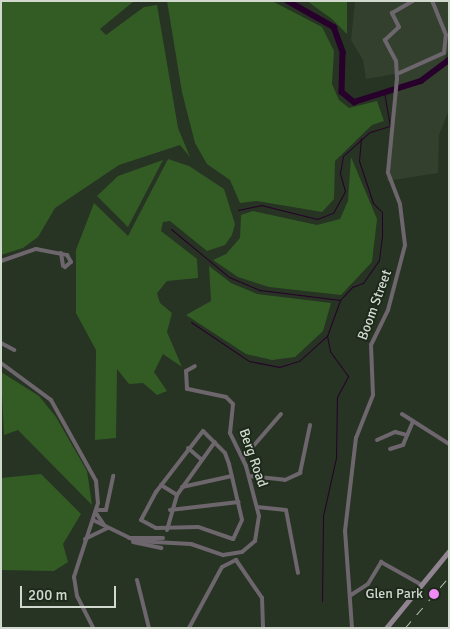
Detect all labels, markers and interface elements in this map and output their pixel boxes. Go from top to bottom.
street label: Boom Street [354,267,396,343]
street label: Berg Road [235,426,271,490]
scale bar [22,576,119,608]
text: 200 m [28,586,68,604]
place label: Glen Park [365,586,423,602]
marker: Glen Park [427,587,441,601]

